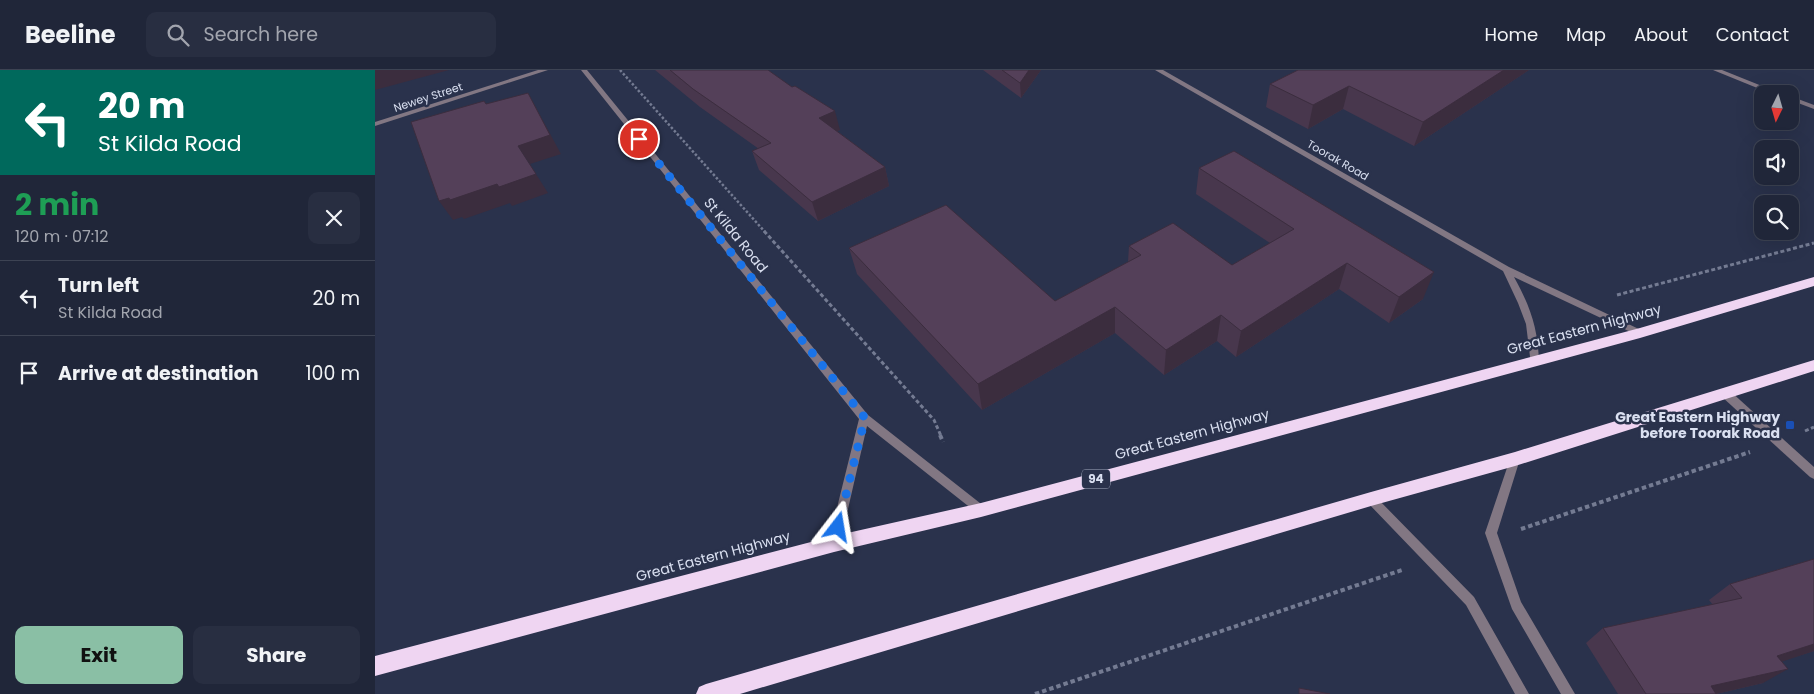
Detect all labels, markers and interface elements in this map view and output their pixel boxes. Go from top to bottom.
search box [146,12,496,57]
text: Beeline [25,18,116,51]
icon: search [164,21,192,49]
text: Search here [204,21,318,48]
text: Home [1484,22,1538,47]
text: Map [1566,22,1606,47]
text: About [1634,22,1688,47]
text: Contact [1716,22,1789,47]
street label: Newey Street [391,78,465,116]
text: 20 m [98,81,185,130]
north arrow [1754,85,1799,130]
map controls [1754,85,1799,240]
icon: left [15,90,80,155]
pin [618,118,660,160]
icon: arrive [625,125,653,153]
text: St Kilda Road [98,128,242,159]
street label: Toorak Road [1304,136,1372,184]
button: sound [1754,140,1799,185]
text: 2 min [15,183,99,226]
button: close [308,192,360,244]
street label: St Kilda Road [699,193,773,277]
button: search [1754,195,1799,240]
text: 120 m · 07:12 [15,225,109,248]
text: Turn left [58,272,139,299]
icon: left [15,284,43,312]
text: 20 m [312,285,360,312]
street label: Great Eastern Highway [1505,299,1664,359]
text: St Kilda Road [58,301,162,324]
icon: arrive [15,359,43,387]
text: Arrive at destination [58,360,259,387]
text: 100 m [305,360,360,387]
street label: Great Eastern Highway [1113,404,1272,464]
place label: Great Eastern Highway before Toorak Road [1615,407,1780,443]
marker: Great Eastern Highway before Toorak Road [1784,419,1796,431]
road number: 94 [1082,469,1110,488]
position arrow [811,500,863,552]
street label: Great Eastern Highway [634,526,793,586]
button: Exit [15,626,183,684]
button: Share [193,626,360,684]

